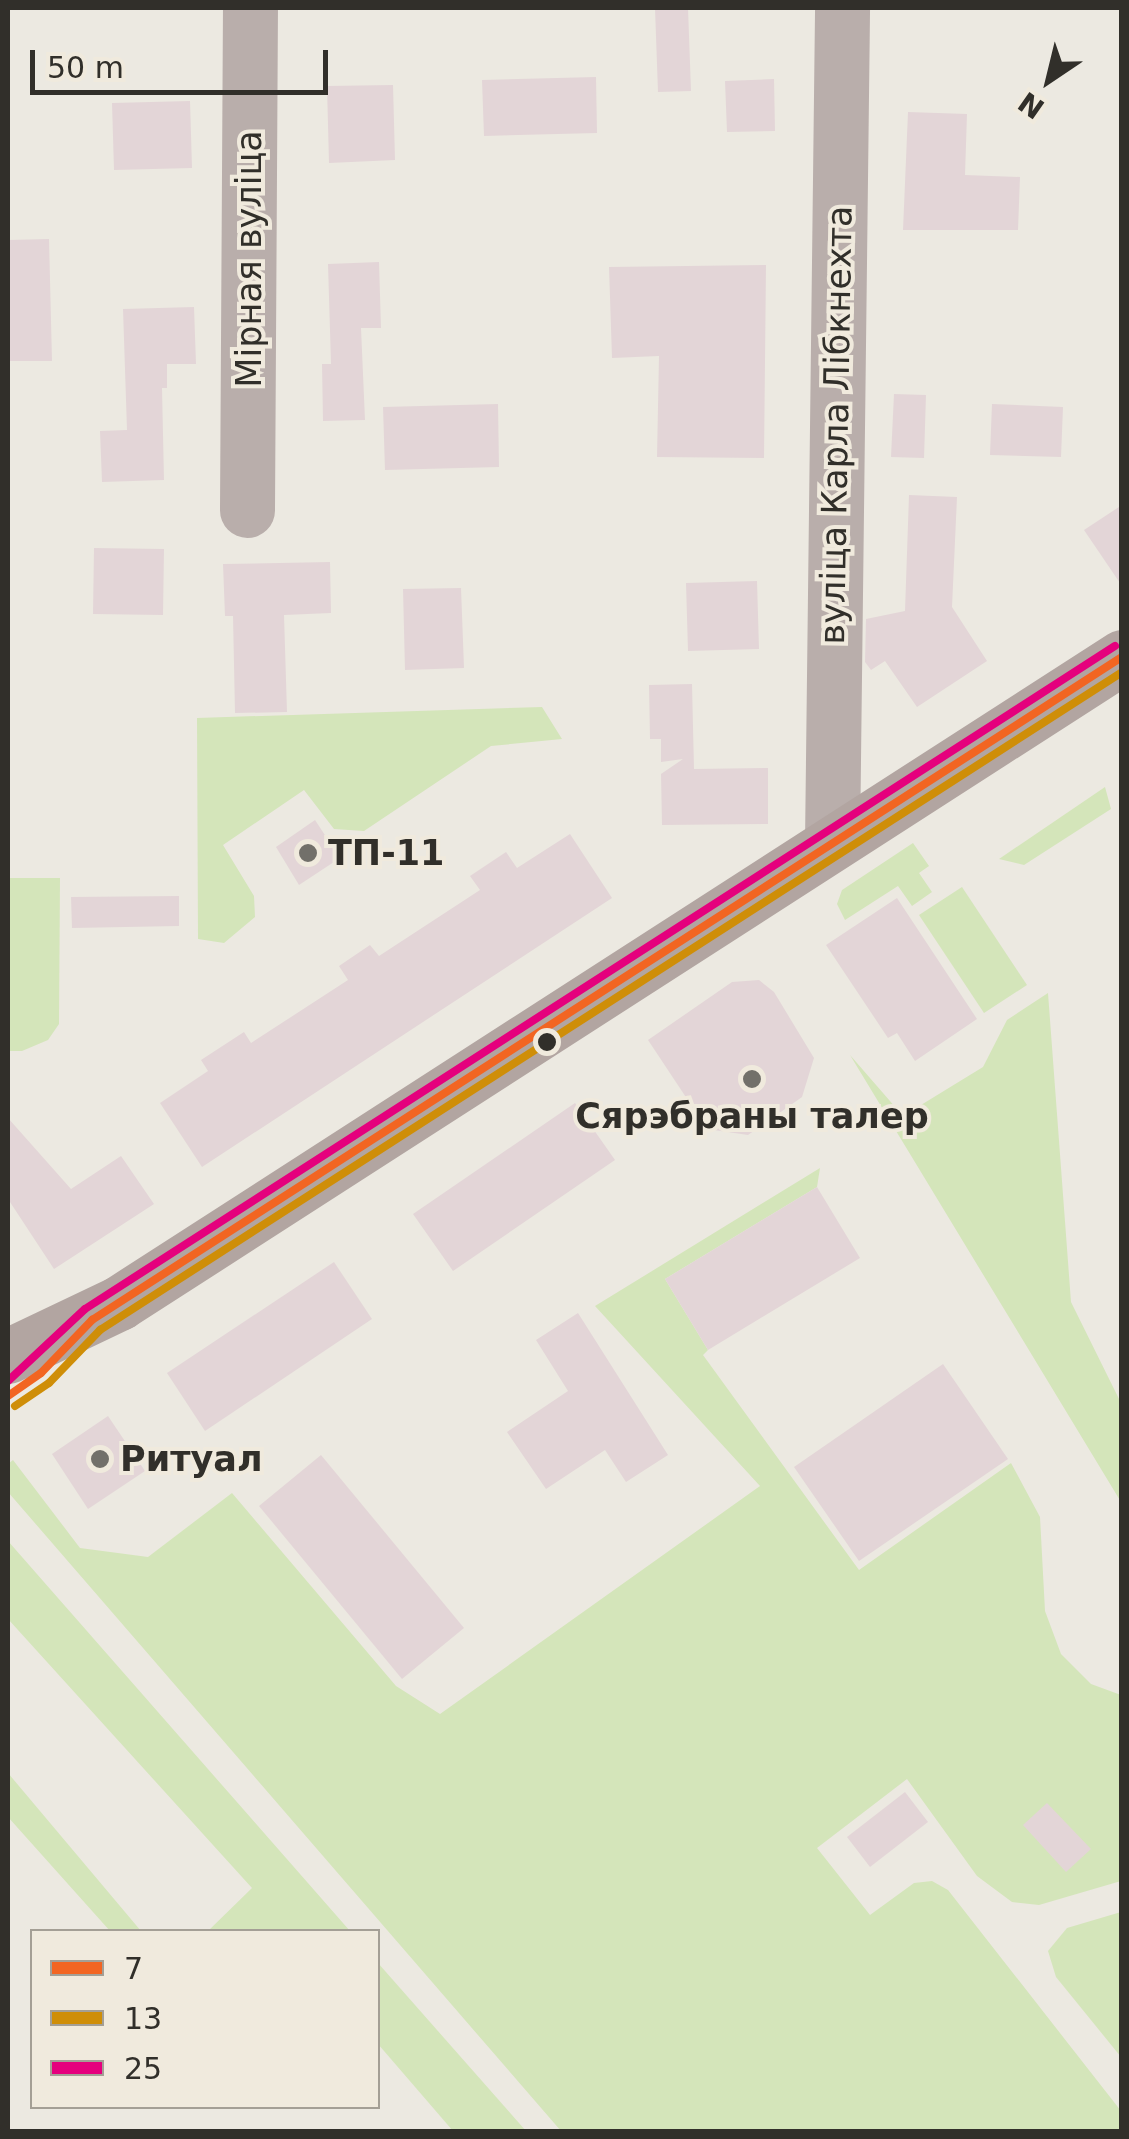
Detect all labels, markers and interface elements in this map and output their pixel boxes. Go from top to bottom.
scale bar [35,30,332,92]
north arrow [999,30,1099,130]
text: 50 m [47,50,124,85]
text: N [1012,85,1051,125]
street label: Мірная вуліца [228,130,270,388]
street label: вуліца Карла Лібкнехта [811,205,861,645]
place label: ТП-11 [328,832,444,874]
marker: ТП-11 [297,842,319,864]
unlabelled marker [537,1032,557,1052]
marker: Сярэбраны талер [741,1068,763,1090]
place label: Сярэбраны талер [575,1095,929,1137]
place label: Ритуал [120,1438,263,1480]
marker: Ритуал [89,1448,111,1470]
legend [30,1929,380,2109]
text: 7 [124,1951,143,1986]
text: 13 [124,2001,162,2036]
text: 25 [124,2051,162,2086]

